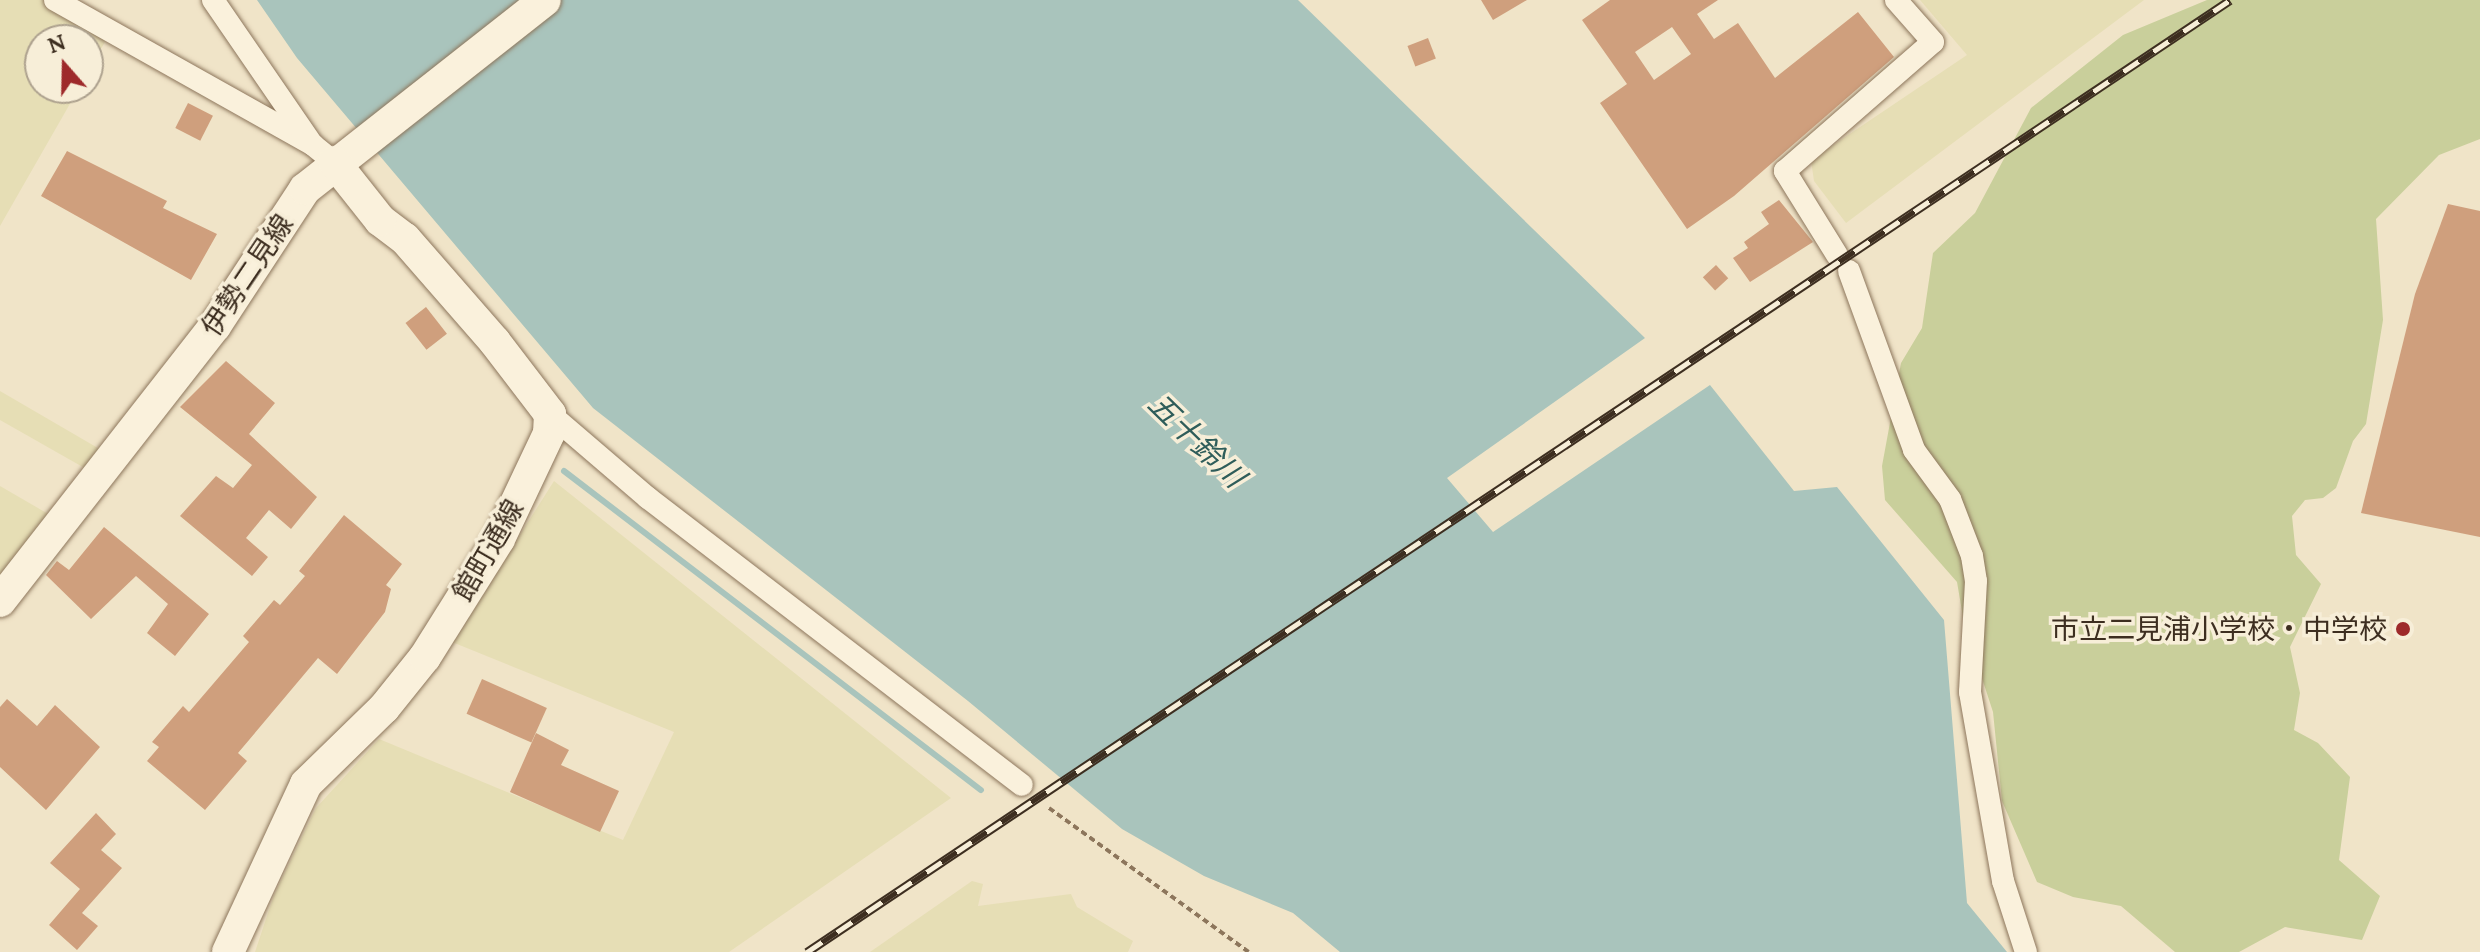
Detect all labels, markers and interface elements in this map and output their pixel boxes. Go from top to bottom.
north arrow [24,24,104,104]
text: N [44,27,69,59]
street label: 伊勢二見線 [194,208,300,342]
water label: 五十鈴川 [1141,385,1253,495]
street label: 館町通線 [445,493,531,607]
place label: 市立二見浦小学校・中学校 [2051,612,2387,646]
marker: 市立二見浦小学校・中学校 [2394,620,2412,638]

